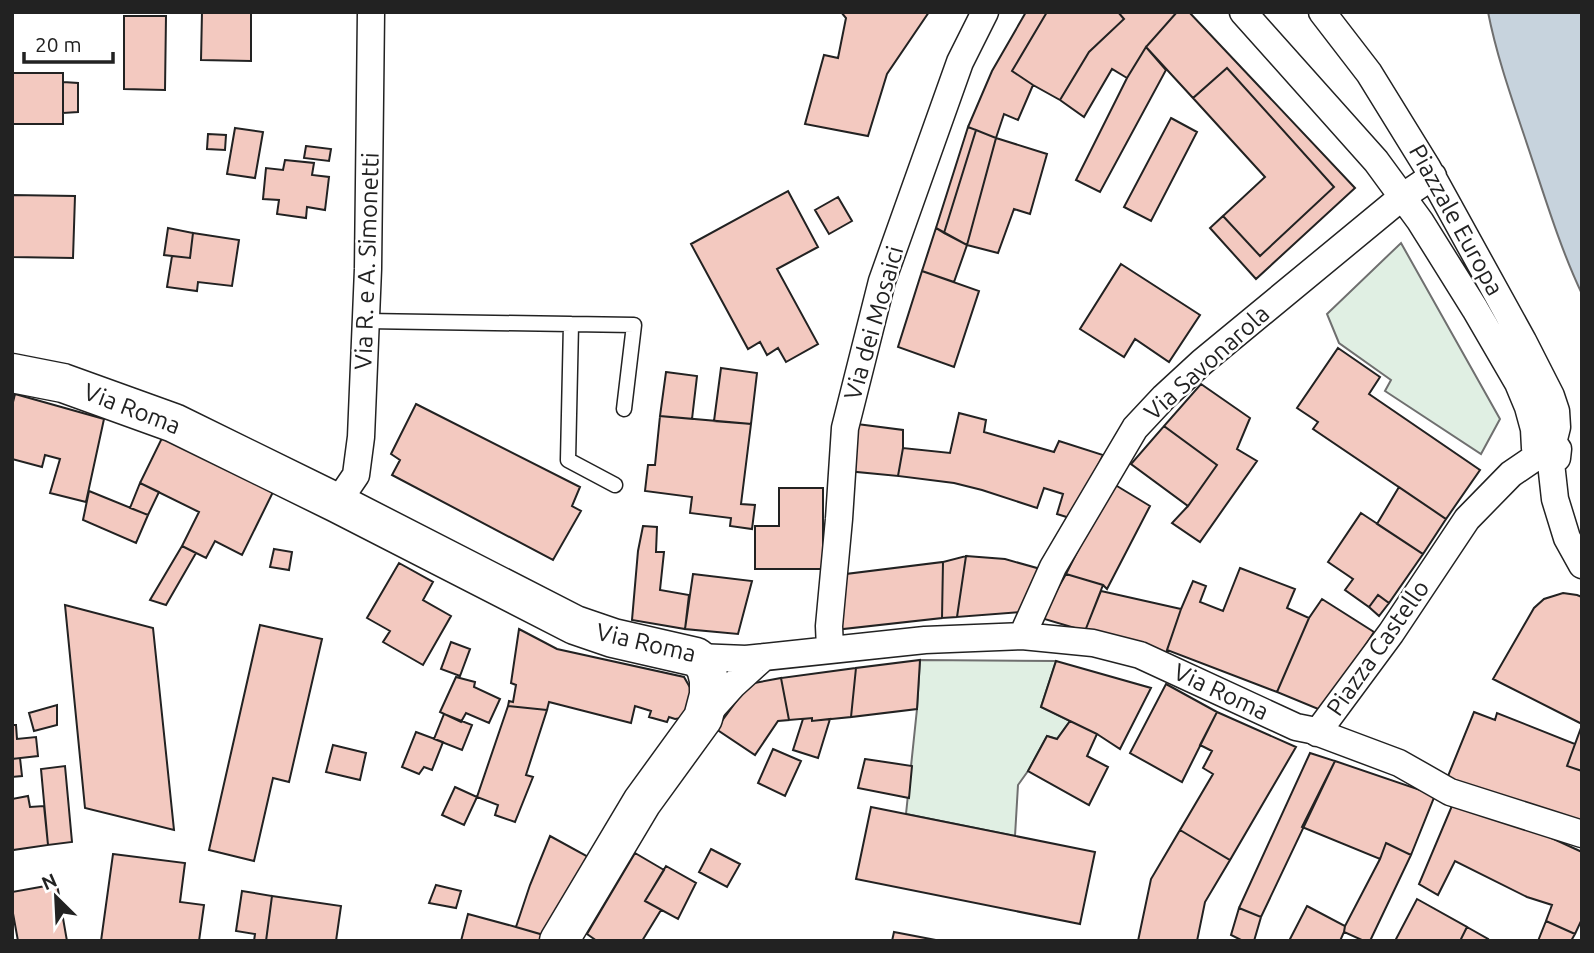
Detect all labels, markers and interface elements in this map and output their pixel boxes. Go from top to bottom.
scale bar [24,21,114,65]
text: 20 m [35,32,82,56]
street label: Piazzale Europa [1404,140,1509,300]
street label: Via R. e A. Simonetti [349,152,384,370]
street label: Via dei Mosaici [839,243,908,403]
street label: Via Savonarola [1139,300,1274,426]
street label: Via Roma [80,378,184,439]
street label: Piazza Castello [1321,575,1434,721]
street label: Via Roma [594,618,699,667]
street label: Via Roma [1169,658,1273,725]
north arrow [21,862,91,932]
text: N [38,869,60,894]

